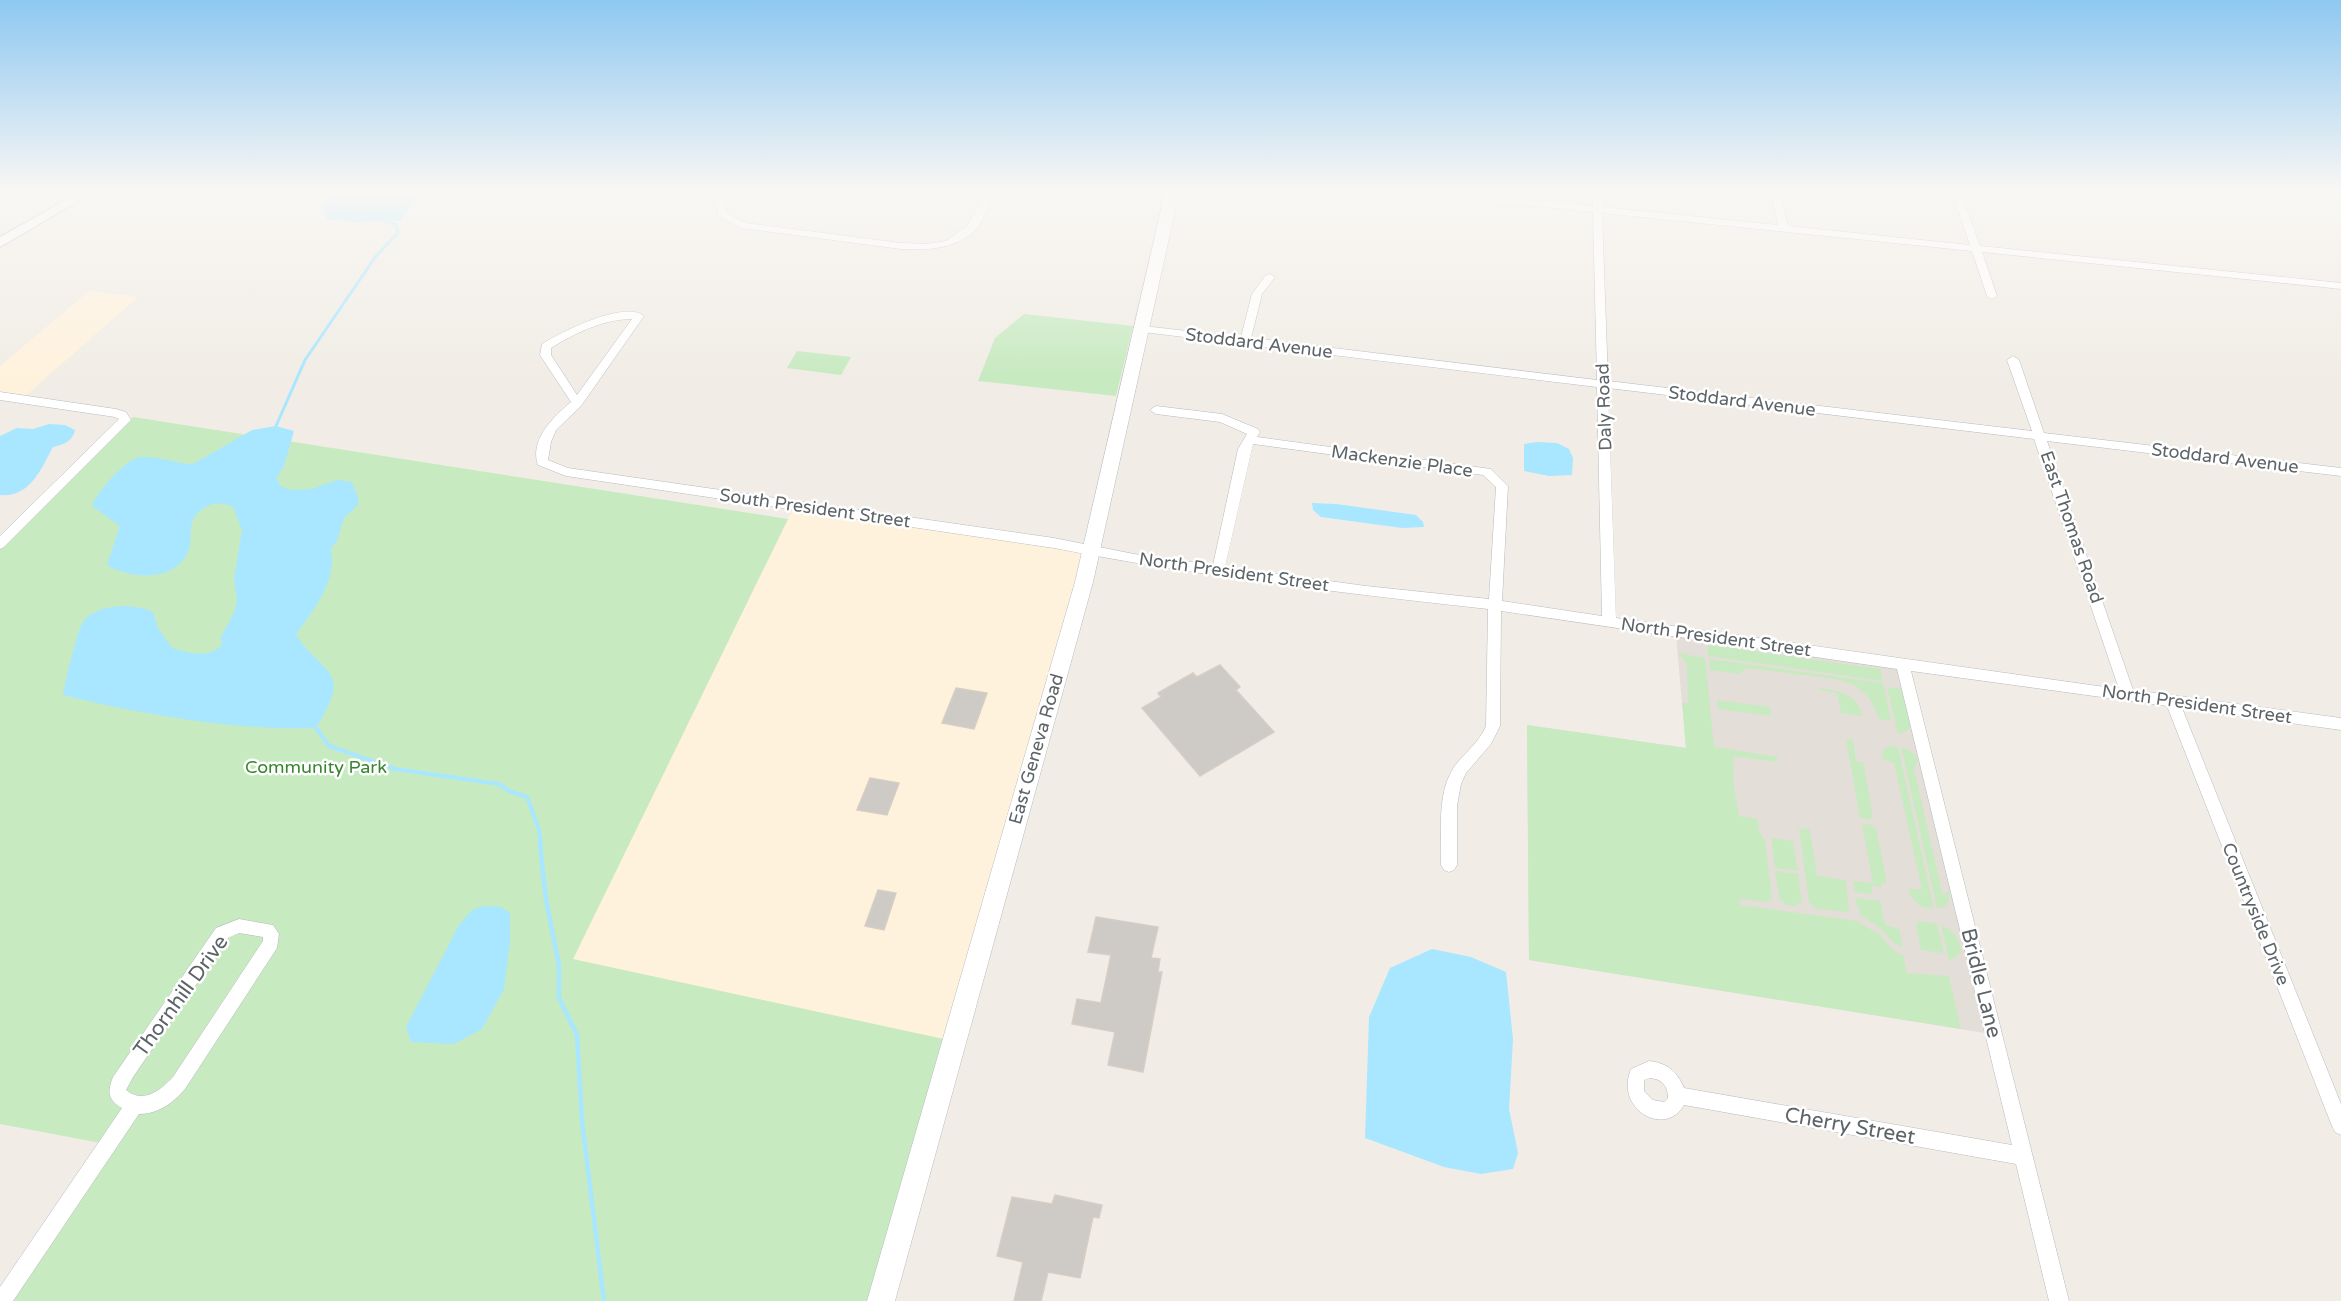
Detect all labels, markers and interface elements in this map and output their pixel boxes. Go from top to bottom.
street label: Stoddard Avenue [1184,323,1334,363]
street label: Daly Road [1591,363,1617,451]
street label: Stoddard Avenue [1667,381,1817,421]
street label: Stoddard Avenue [2150,438,2300,478]
street label: Mackenzie Place [1330,440,1474,482]
street label: East Thomas Road [2036,448,2108,606]
street label: South President Street [718,484,912,532]
street label: North President Street [1138,548,1331,596]
street label: North President Street [1620,613,1813,661]
street label: East Geneva Road [1004,671,1068,827]
street label: North President Street [2101,680,2294,728]
park label: Community Park [245,756,387,778]
street label: Countryside Drive [2217,839,2295,989]
street label: Bridle Lane [1955,926,2007,1041]
street label: Thornhill Drive [128,930,234,1062]
street label: Cherry Street [1783,1102,1917,1150]

